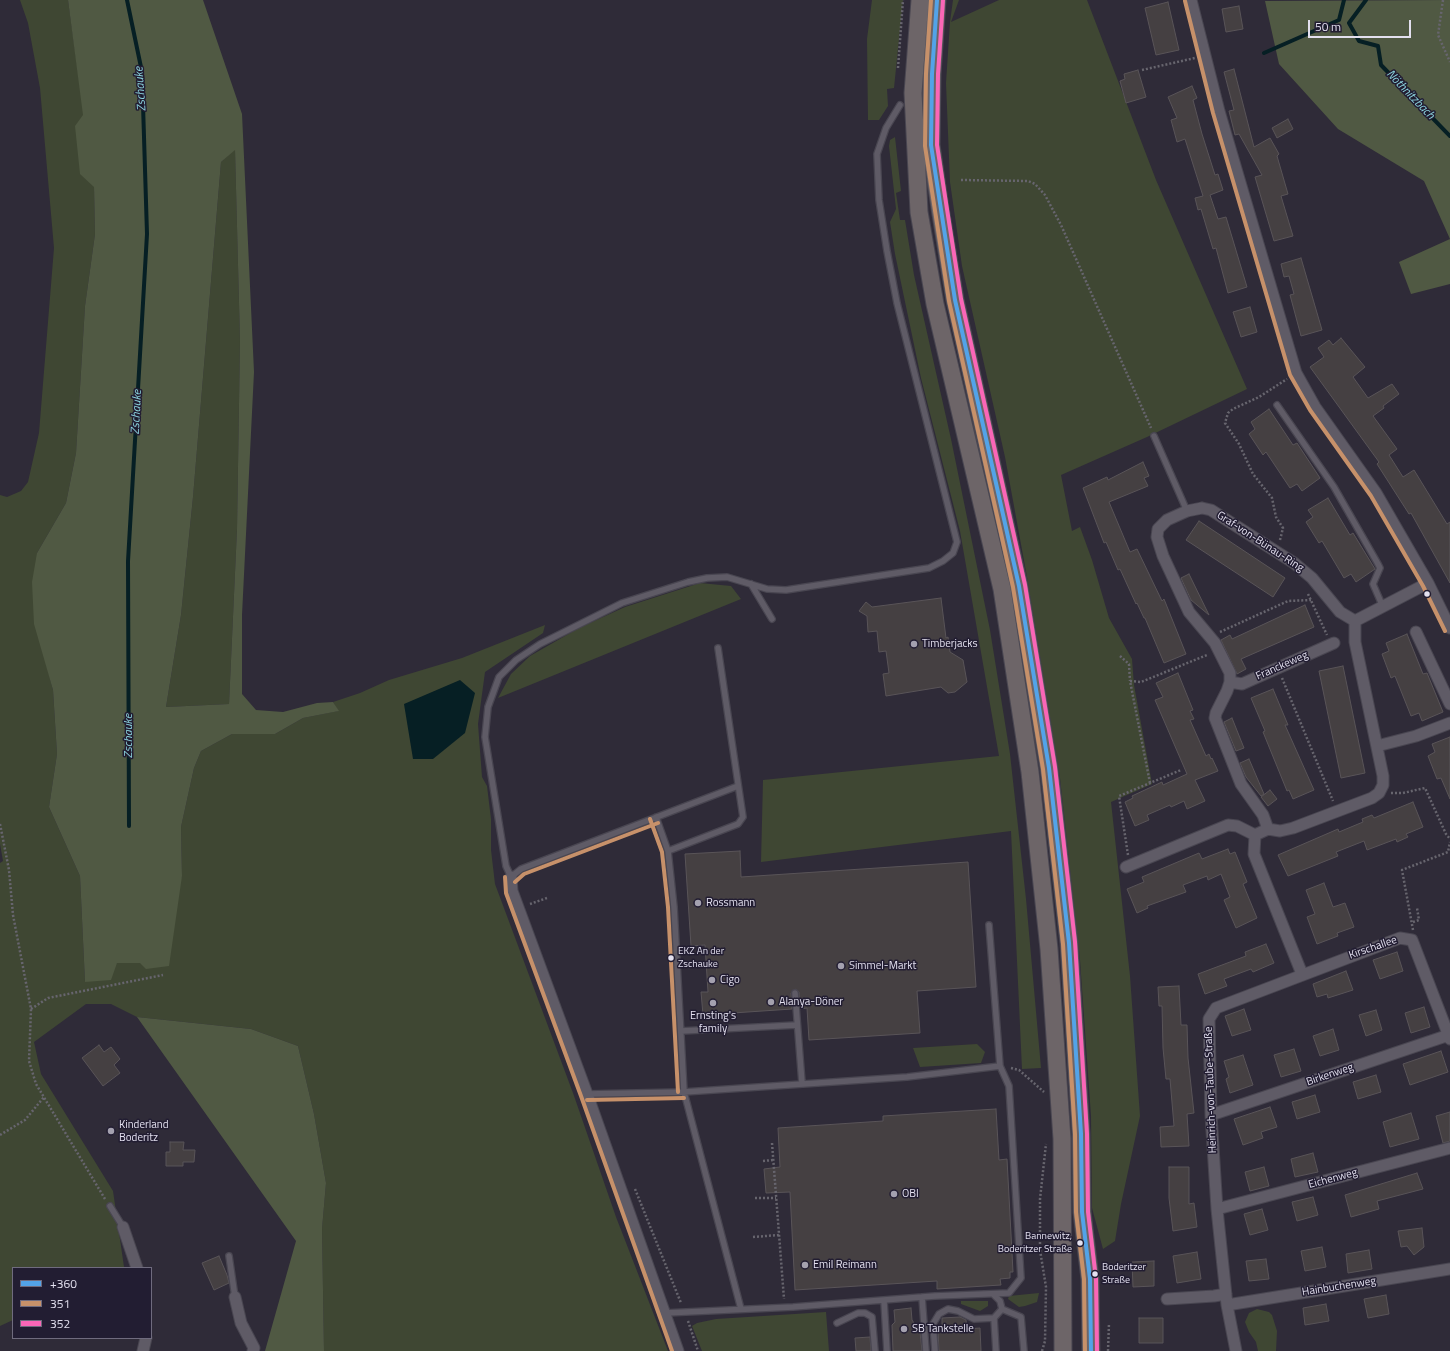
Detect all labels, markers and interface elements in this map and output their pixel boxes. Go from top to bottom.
scale bar [1310,12,1413,38]
text: 50 m [1315,17,1341,36]
water label: Zschauke [132,66,150,112]
water label: Nöthnitzbach [1383,67,1437,123]
water label: Zschauke [129,389,145,435]
street label: Graf-von-Bünau-Ring [1214,509,1306,575]
unlabelled marker [1422,589,1432,599]
place label: Timberjacks [922,637,978,651]
marker: Timberjacks [909,639,919,649]
street label: Franckeweg [1254,649,1310,683]
water label: Zschauke [122,714,136,758]
place label: Rossmann [706,896,755,910]
marker: Rossmann [693,898,703,908]
street label: Kirschallee [1347,934,1399,962]
place label: EKZ An der Zschauke [678,946,724,970]
marker: EKZ An der Zschauke [666,953,676,963]
place label: Simmel-Markt [849,959,916,973]
marker: Simmel-Markt [836,961,846,971]
place label: Cigo [720,973,740,987]
marker: Cigo [707,975,717,985]
place label: Alanya-Döner [779,995,843,1009]
marker: Alanya-Döner [766,997,776,1007]
marker: Ernsting's family [708,998,718,1008]
place label: Ernsting's family [690,1009,736,1035]
street label: Heinrich-von-Taube-Straße [1202,1026,1220,1154]
street label: Birkenweg [1305,1061,1355,1089]
place label: Kinderland Boderitz [119,1118,169,1144]
marker: Kinderland Boderitz [106,1126,116,1136]
street label: Eichenweg [1307,1166,1359,1192]
place label: OBI [902,1187,919,1201]
marker: OBI [889,1189,899,1199]
place label: Bannewitz, Boderitzer Straße [998,1231,1072,1254]
marker: Bannewitz, Boderitzer Straße [1075,1238,1085,1248]
place label: Emil Reimann [813,1258,877,1272]
marker: Emil Reimann [800,1260,810,1270]
place label: Boderitzer Straße [1102,1262,1146,1286]
legend [12,1267,152,1339]
marker: Boderitzer Straße [1090,1269,1100,1279]
text: +360 [50,1274,77,1293]
street label: Hainbuchenweg [1301,1275,1377,1299]
text: 351 [50,1294,70,1313]
text: 352 [50,1314,70,1333]
place label: SB Tankstelle [912,1322,974,1336]
marker: SB Tankstelle [899,1324,909,1334]

